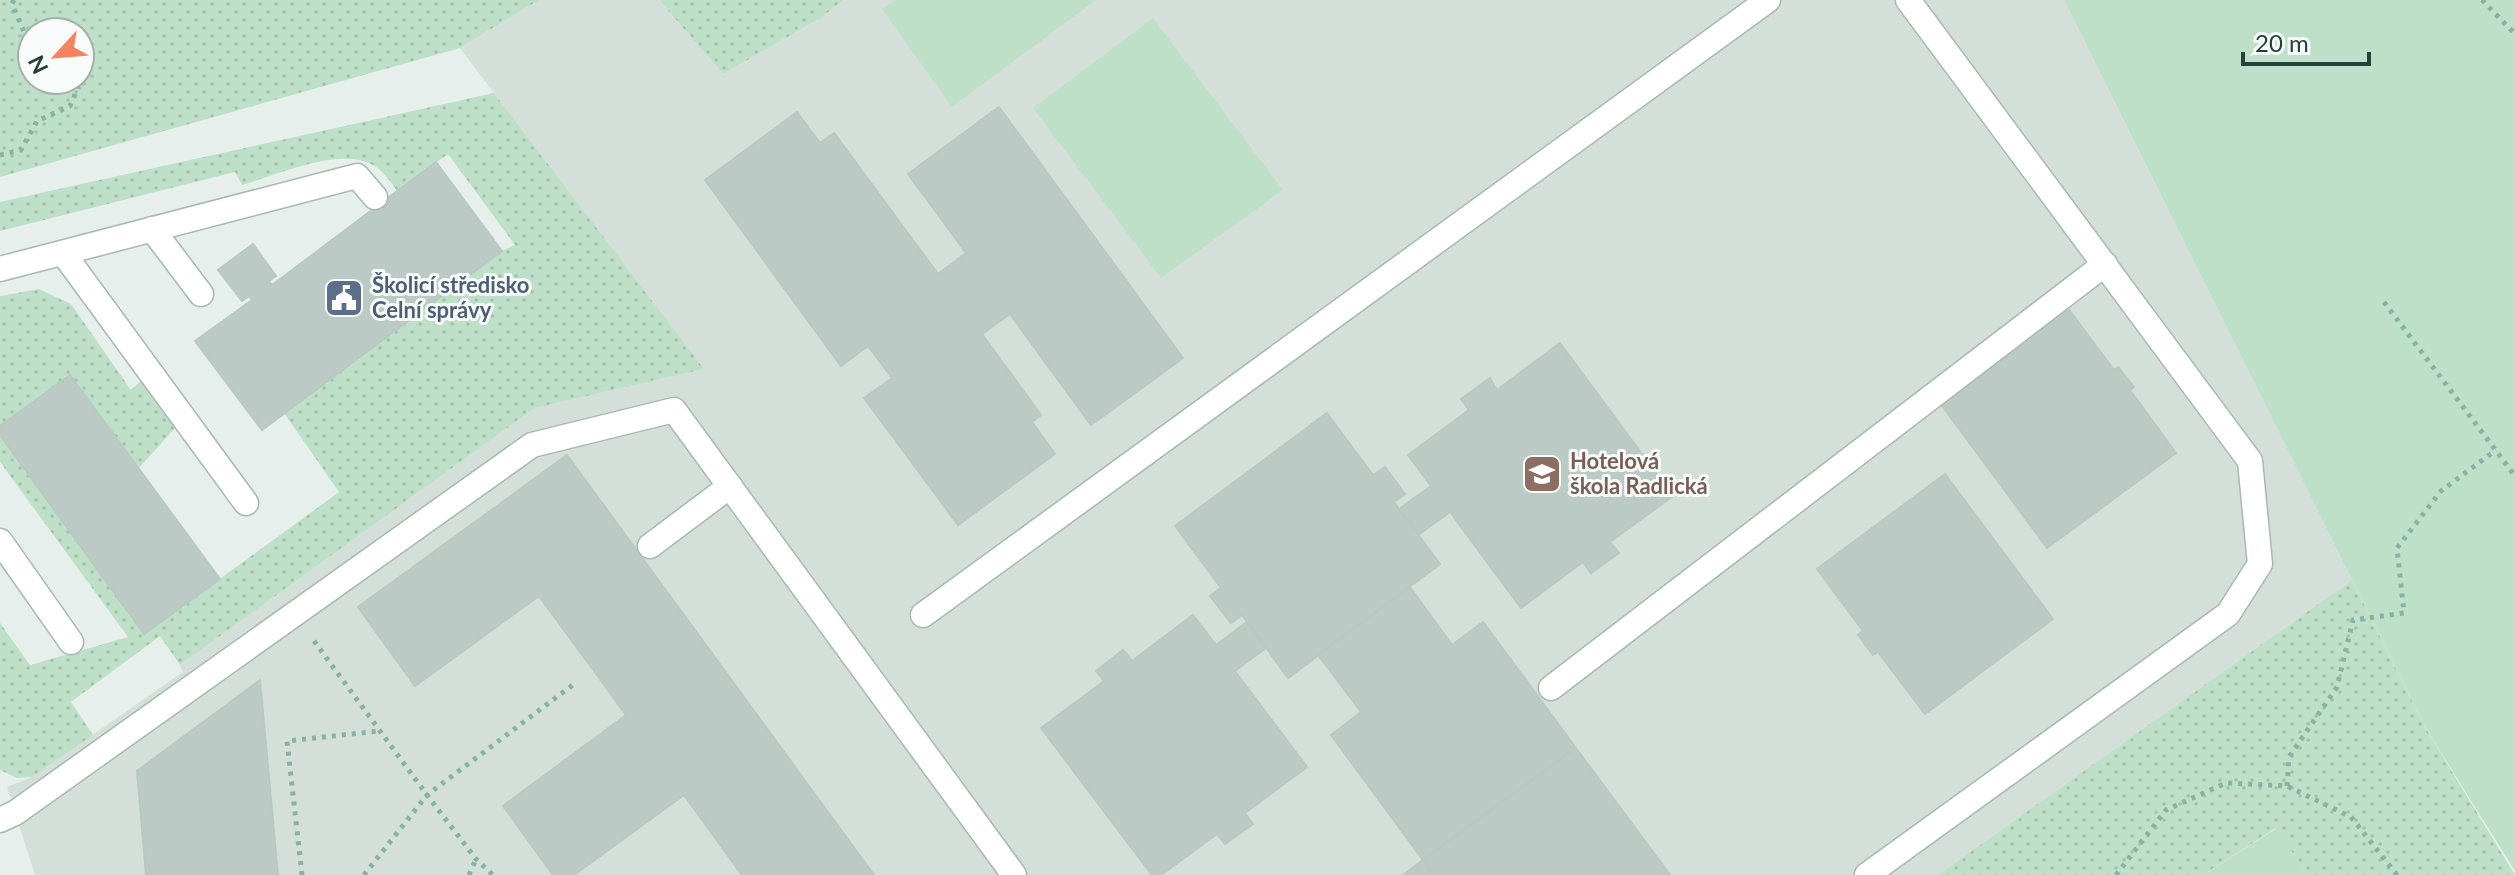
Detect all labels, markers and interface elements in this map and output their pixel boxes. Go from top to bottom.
north arrow [16,16,96,96]
scale bar [2243,16,2369,66]
text: 20 m [2255,28,2309,57]
text: N [22,51,53,79]
place label: Školicí středisko Celní správy [372,271,529,323]
public building icon: Školicí středisko Celní správy [323,277,365,319]
place label: Hotelová škola Radlická [1570,447,1708,499]
school or university icon: Hotelová škola Radlická [1521,453,1563,495]

